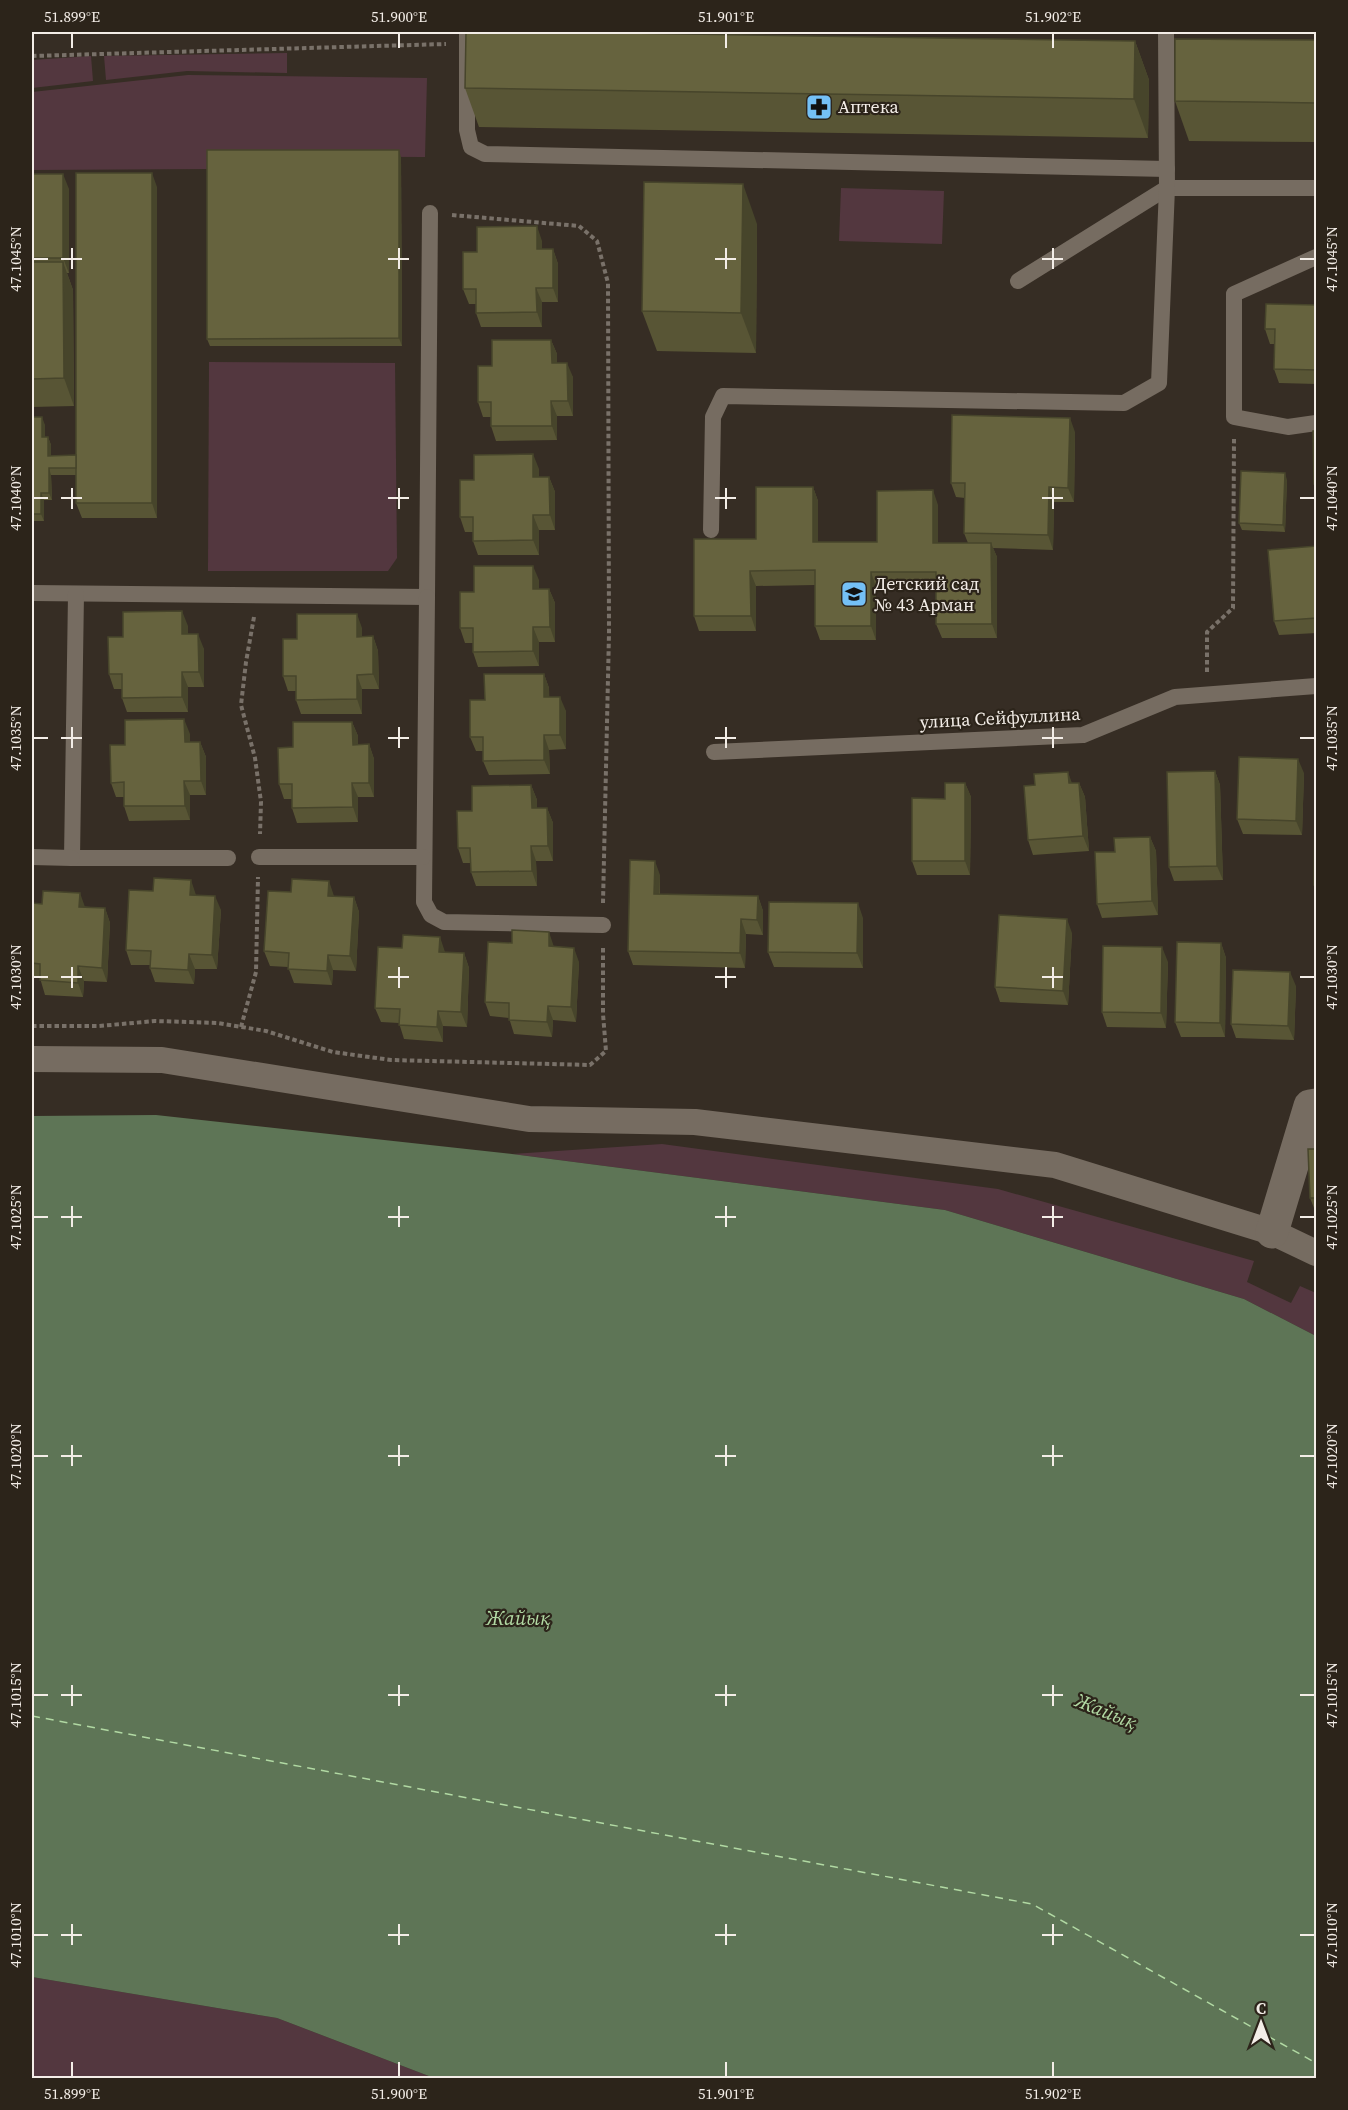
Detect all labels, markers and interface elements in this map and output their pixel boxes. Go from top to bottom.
text: 51.899°E [44,6,100,27]
text: 51.900°E [371,6,427,27]
text: 51.901°E [698,6,754,27]
text: 51.902°E [1025,6,1081,27]
pharmacy icon: Аптека [804,92,834,122]
place label: Аптека [838,94,899,119]
text: 47.1045°N [5,226,26,292]
text: 47.1045°N [1321,226,1342,292]
text: 47.1040°N [5,465,26,531]
text: 47.1040°N [1321,465,1342,531]
place label: Детский сад № 43 Арман [874,571,979,617]
school or university icon: Детский сад № 43 Арман [839,579,869,609]
street label: улица Сейфуллина [919,701,1082,734]
text: 47.1035°N [5,705,26,771]
text: 47.1035°N [1321,705,1342,771]
text: 47.1030°N [5,944,26,1010]
text: 47.1030°N [1321,944,1342,1010]
text: 47.1025°N [5,1184,26,1250]
text: 47.1025°N [1321,1184,1342,1250]
text: 47.1020°N [5,1423,26,1489]
text: 47.1020°N [1321,1423,1342,1489]
water label: Жайық [485,1604,551,1632]
text: 47.1015°N [5,1662,26,1728]
text: 47.1015°N [1321,1662,1342,1728]
water label: Жайық [1070,1686,1142,1736]
text: 47.1010°N [5,1902,26,1968]
text: 47.1010°N [1321,1902,1342,1968]
north arrow [1231,1993,1291,2053]
text: С [1256,1997,1266,2019]
text: 51.899°E [44,2083,100,2104]
text: 51.900°E [371,2083,427,2104]
text: 51.901°E [698,2083,754,2104]
text: 51.902°E [1025,2083,1081,2104]

